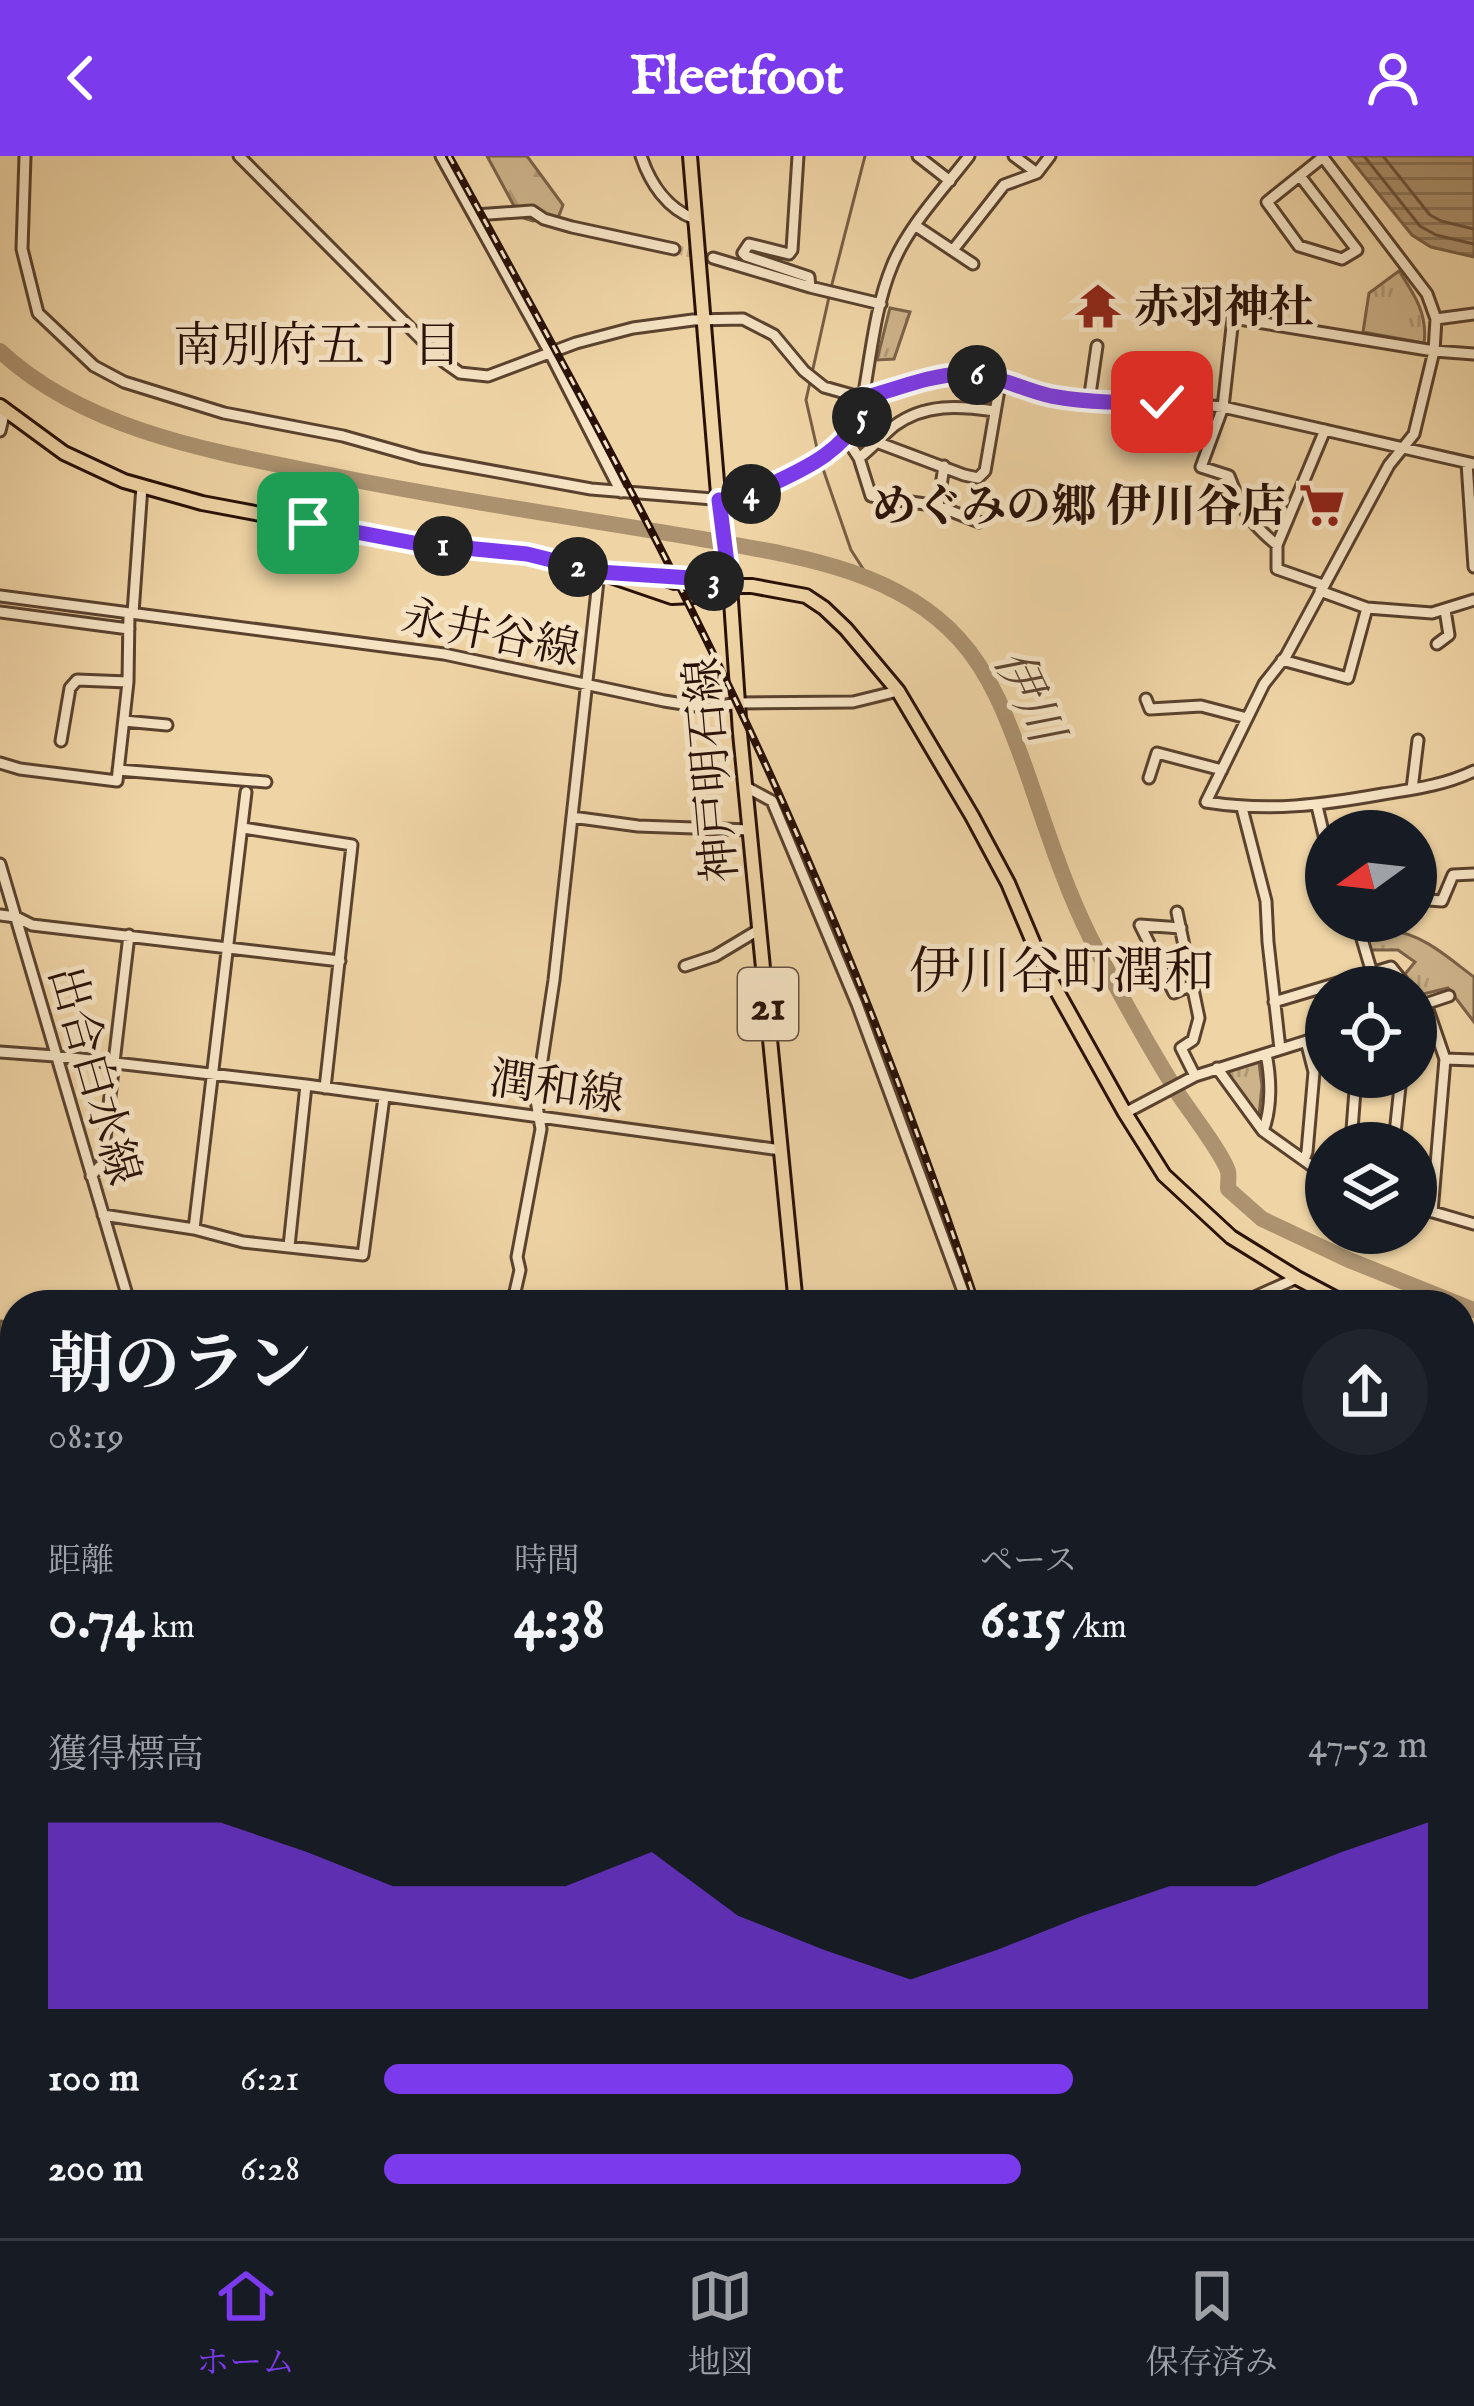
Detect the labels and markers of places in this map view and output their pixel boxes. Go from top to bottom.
temple icon: 赤羽神社 [1073,281,1123,331]
place label: 赤羽神社 [1134,281,1314,338]
pin: 6 [947,345,1007,405]
pin [1111,351,1213,453]
pin: 5 [832,387,892,447]
pin: 4 [721,464,781,524]
pin [257,472,359,574]
place label: めぐみの郷 伊川谷店 [871,480,1286,537]
supermarket icon: めぐみの郷 伊川谷店 [1297,480,1347,530]
pin: 1 [413,516,473,576]
pin: 2 [548,537,608,597]
pin: 3 [684,551,744,611]

